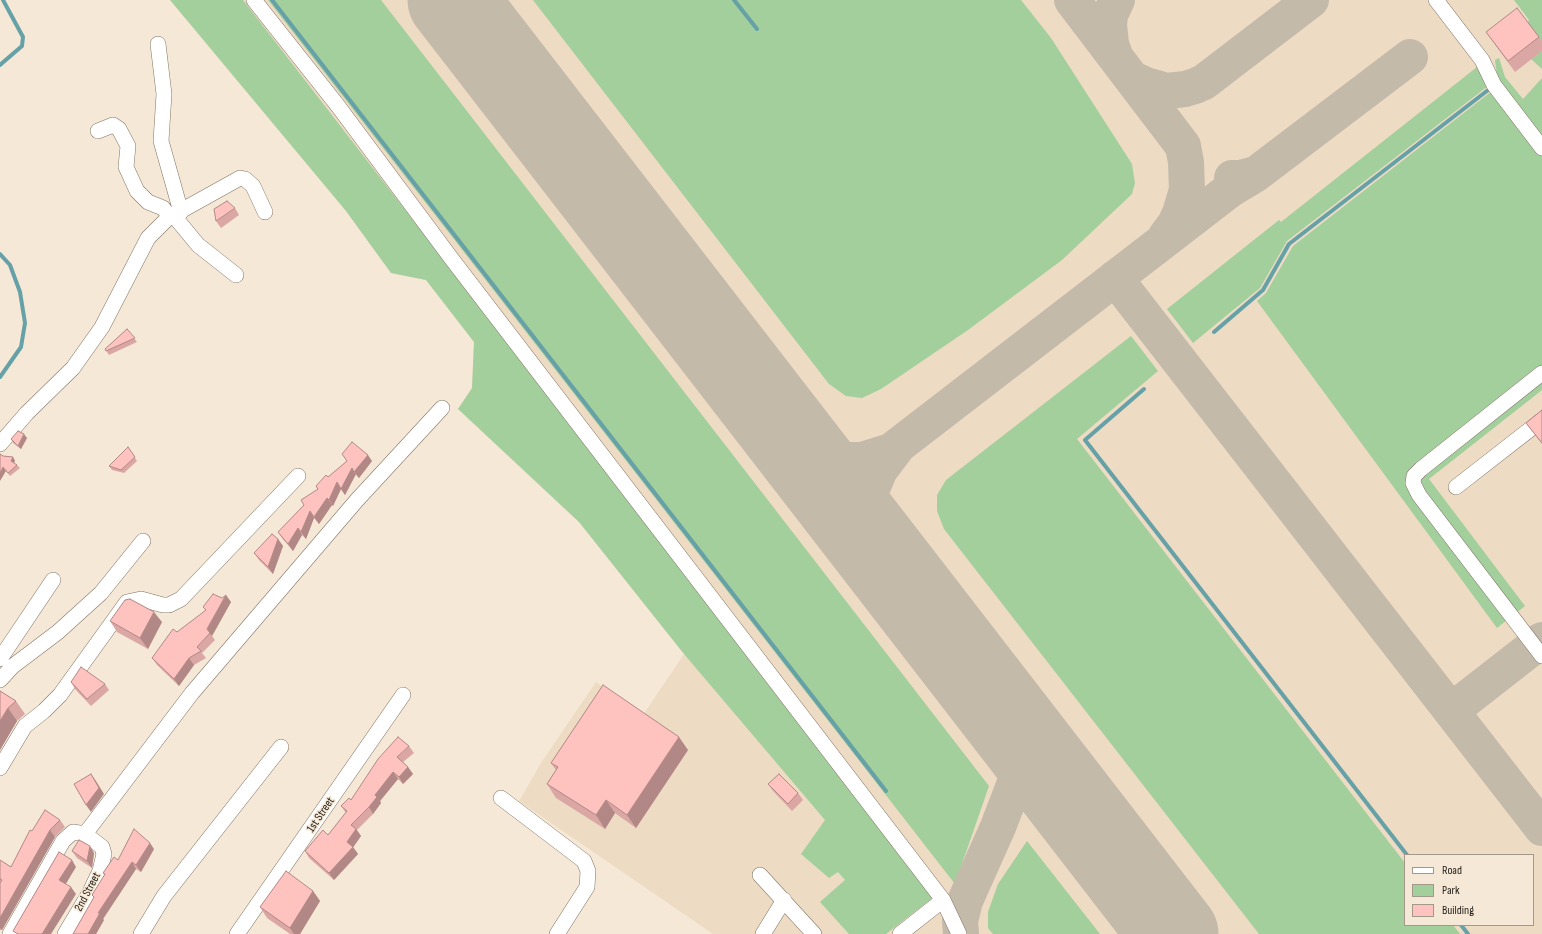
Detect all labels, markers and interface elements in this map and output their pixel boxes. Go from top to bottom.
street label: 1st Street [304,795,338,835]
legend [1404,854,1534,926]
text: Road [1442,863,1462,878]
street label: 2nd Street [72,870,104,914]
text: Park [1442,883,1460,898]
text: Building [1442,903,1474,918]

